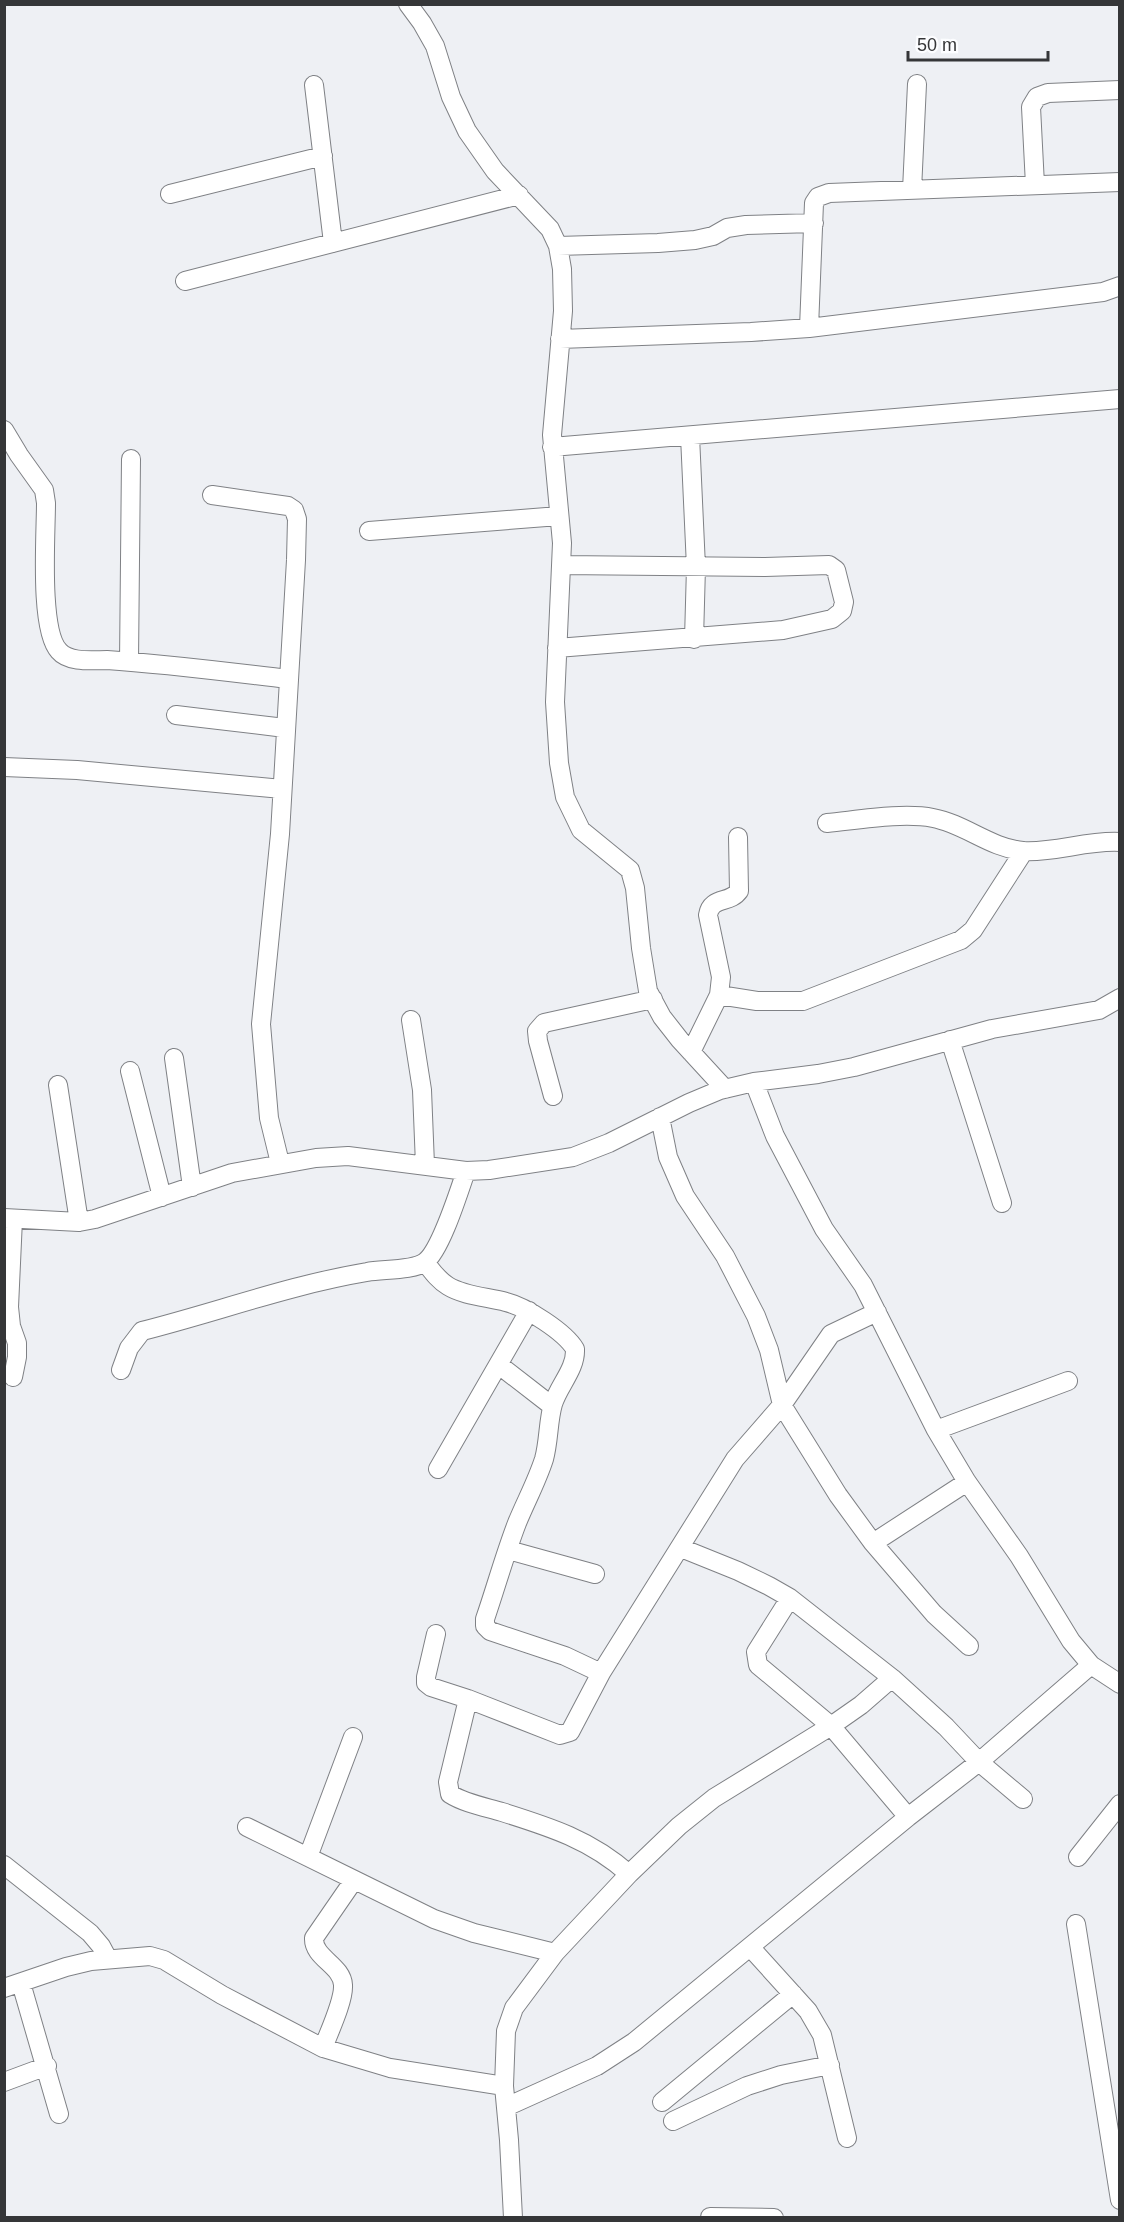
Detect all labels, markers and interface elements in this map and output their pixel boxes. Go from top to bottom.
scale bar [908,24,1048,62]
text: 50 m [917,35,957,55]

